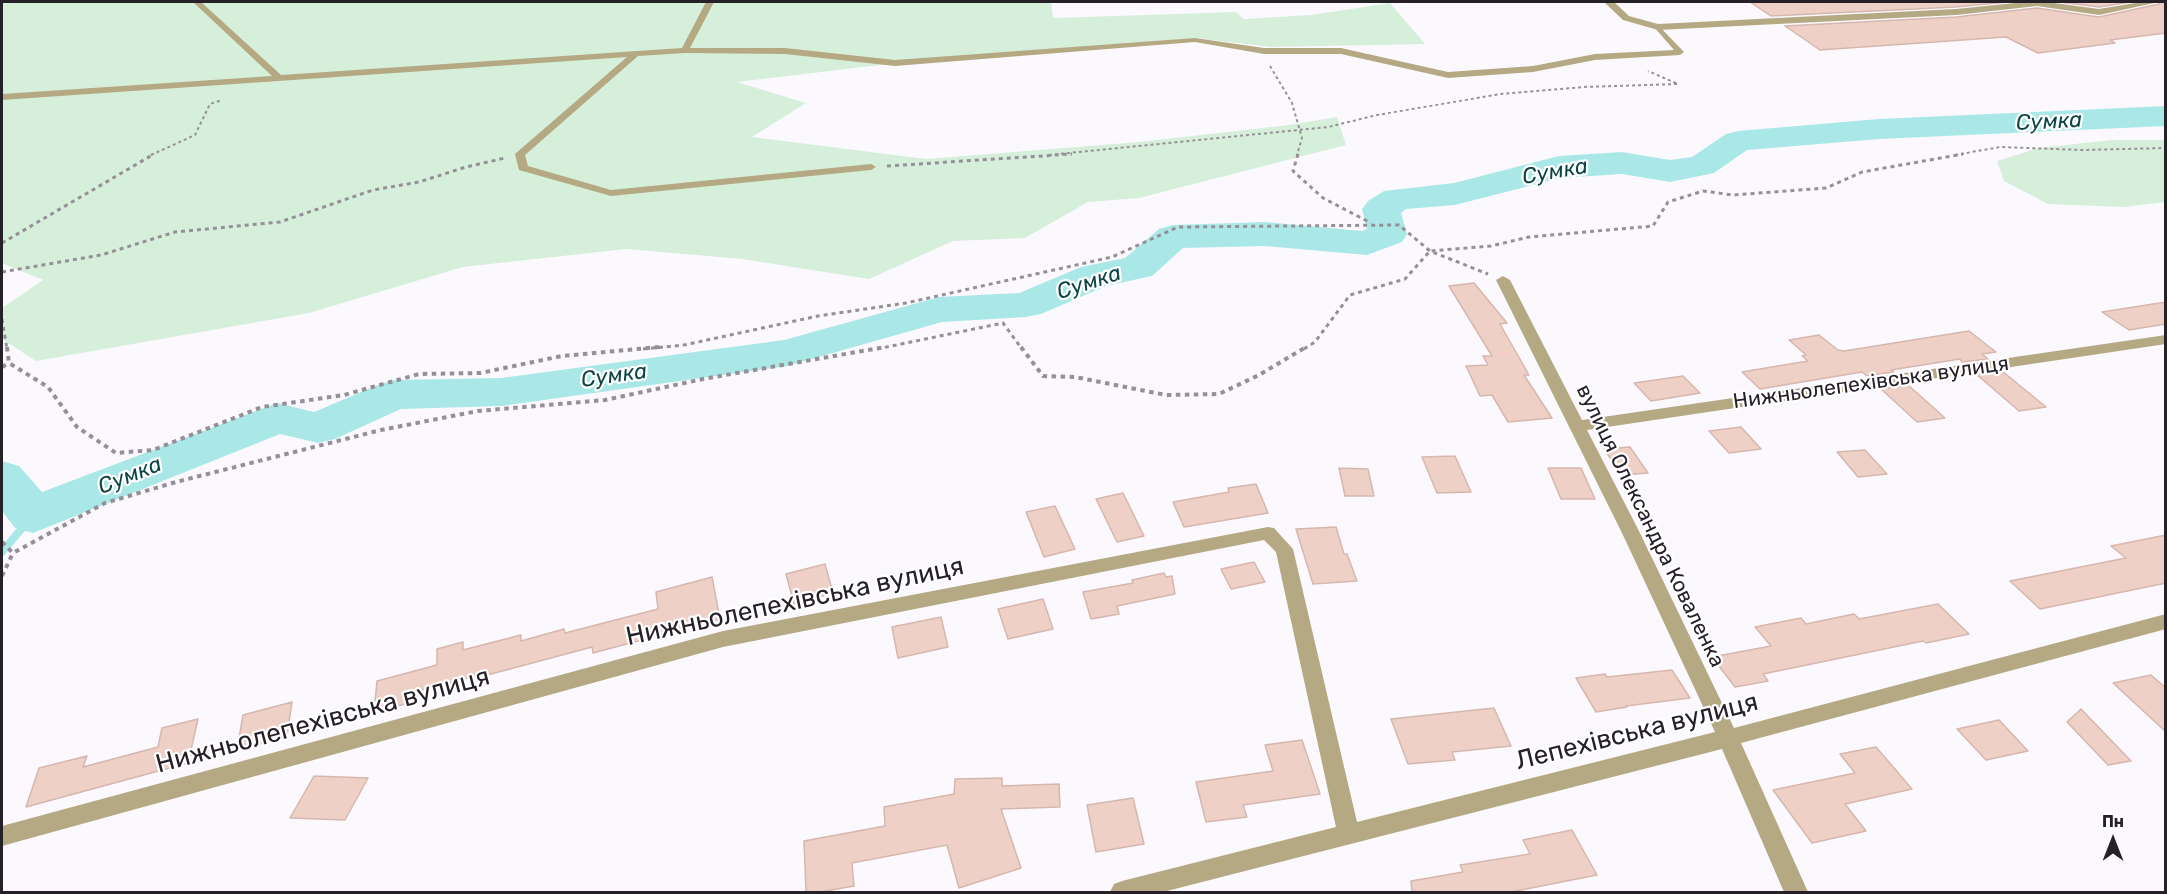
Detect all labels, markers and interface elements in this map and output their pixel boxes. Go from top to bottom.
water label: Сумка [2015,107,2083,137]
water label: Сумка [1520,153,1590,191]
water label: Сумка [1053,260,1125,306]
street label: Нижньолепехівська вулиця [1732,351,2010,415]
water label: Сумка [579,358,649,394]
street label: вулиця Олександра Коваленка [1570,381,1730,671]
water label: Сумка [94,451,166,501]
street label: Нижньолепехівська вулиця [623,551,967,653]
street label: Нижньолепехівська вулиця [153,661,493,781]
street label: Лепехівська вулиця [1512,687,1762,777]
north arrow [2083,810,2143,870]
text: Пн [2102,812,2124,831]

